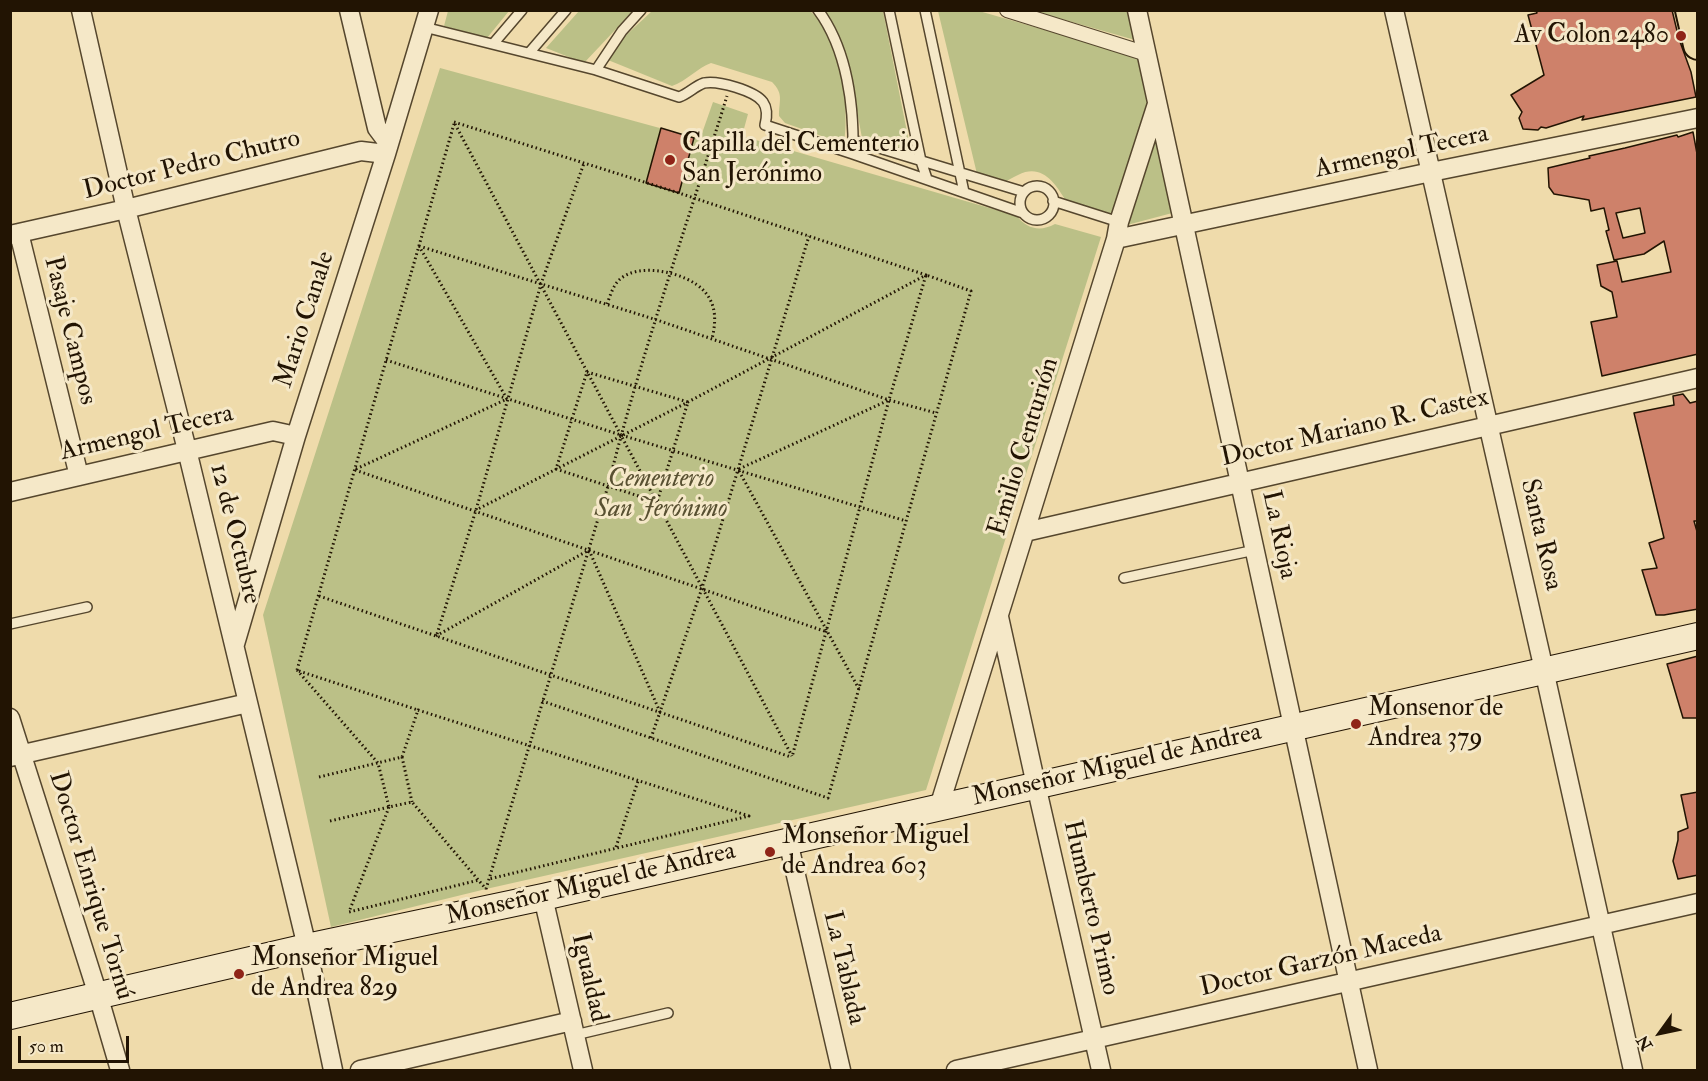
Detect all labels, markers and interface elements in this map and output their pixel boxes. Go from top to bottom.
place label: Av Colon 2480 [1514,20,1669,52]
marker: Av Colon 2480 [1674,29,1688,43]
street label: Armengol Tecera [1312,119,1492,187]
street label: Doctor Pedro Chutro [80,124,304,208]
place label: Capilla del Cementerio San Jerónimo [682,129,919,190]
marker: Capilla del Cementerio San Jerónimo [663,153,677,167]
street label: Mario Canale [269,248,343,392]
street label: Pasaje Campos [36,254,102,408]
street label: Emilio Centurión [983,354,1067,540]
street label: Doctor Mariano R. Castex [1218,383,1492,475]
street label: Armengol Tecera [58,399,236,469]
street label: 12 de Octubre [201,461,267,607]
park label: Cementerio San Jerónimo [594,464,728,526]
street label: Santa Rosa [1512,476,1568,594]
street label: La Rioja [1253,488,1303,582]
place label: Monsenor de Andrea 379 [1368,693,1503,754]
marker: Monsenor de Andrea 379 [1349,717,1363,731]
street label: Monseñor Miguel de Andrea [969,718,1265,814]
street label: Doctor Enrique Tornú [40,768,140,1004]
street label: Humberto Primo [1055,818,1125,998]
place label: Monseñor Miguel de Andrea 603 [782,821,969,882]
street label: Monseñor Miguel de Andrea [443,837,739,933]
marker: Monseñor Miguel de Andrea 603 [763,845,777,859]
street label: La Tablada [815,908,871,1028]
street label: Doctor Garzón Maceda [1197,919,1445,1005]
street label: Igualdad [563,930,613,1026]
place label: Monseñor Miguel de Andrea 829 [251,943,438,1005]
marker: Monseñor Miguel de Andrea 829 [232,967,246,981]
north arrow [1630,1003,1690,1063]
scale bar [21,1024,132,1062]
text: N [1633,1031,1657,1054]
text: 50 m [29,1035,64,1058]

